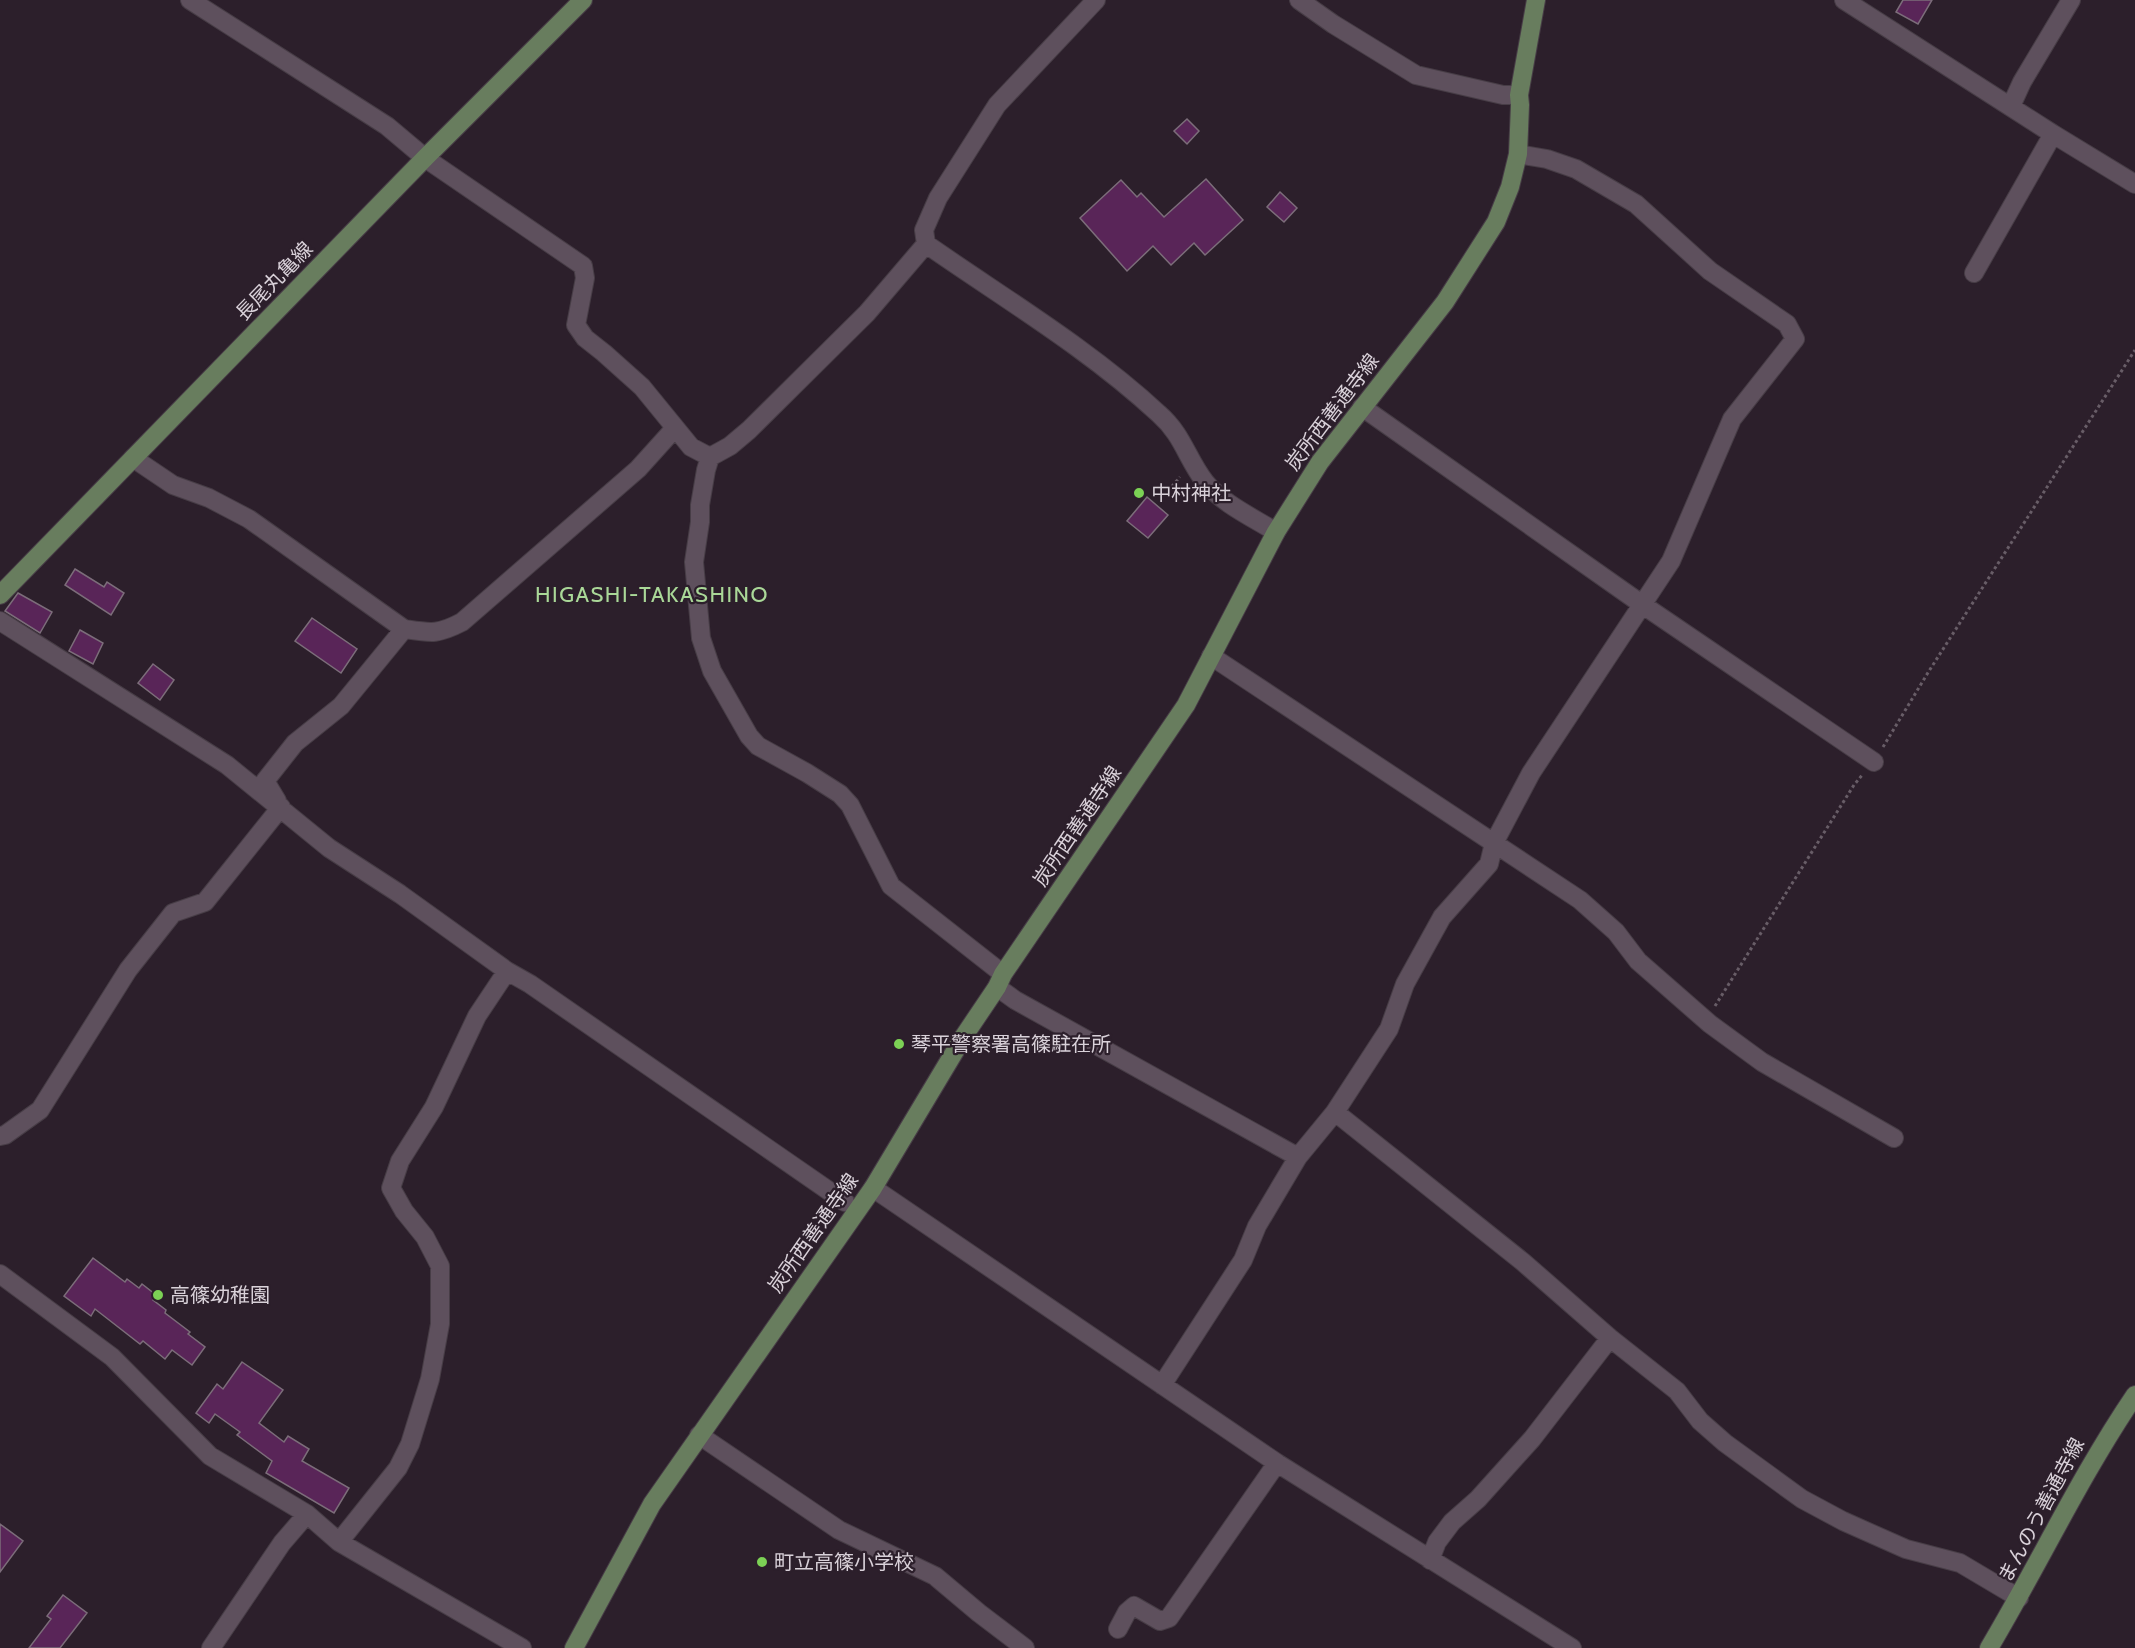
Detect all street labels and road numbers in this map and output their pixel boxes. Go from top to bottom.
street label: 長尾丸亀線 [231,237,317,325]
street label: 炭所西善通寺線 [1280,349,1384,475]
street label: 炭所西善通寺線 [1028,761,1126,891]
street label: 炭所西善通寺線 [763,1169,863,1297]
street label: まんのう善通寺線 [1993,1434,2089,1586]

